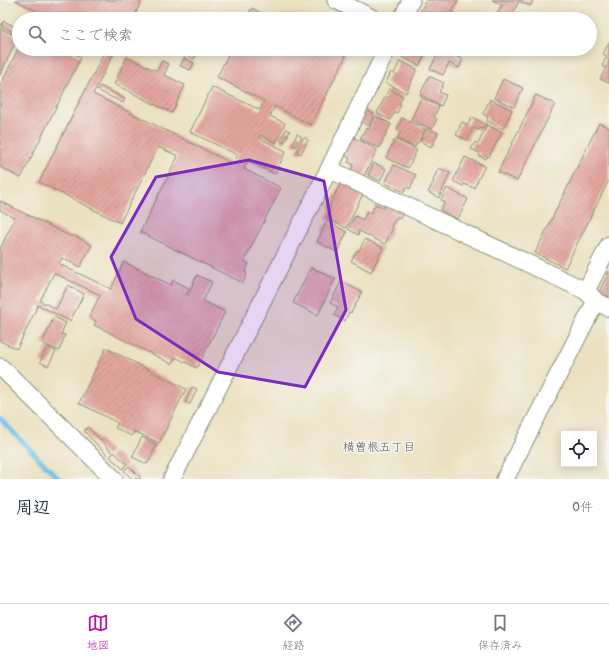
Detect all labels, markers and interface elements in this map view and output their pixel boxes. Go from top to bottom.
search box [12,12,597,56]
icon: search [26,23,48,45]
text: ここで検索 [58,26,133,45]
map controls [561,431,597,467]
button: locate [561,431,597,467]
district label: 横曽根五丁目 [343,440,415,455]
text: 周辺 [16,498,50,518]
text: 0件 [572,499,593,515]
tab: 地図 [87,612,109,652]
tab: 経路 [282,612,304,652]
tab: 保存済み [478,612,522,652]

